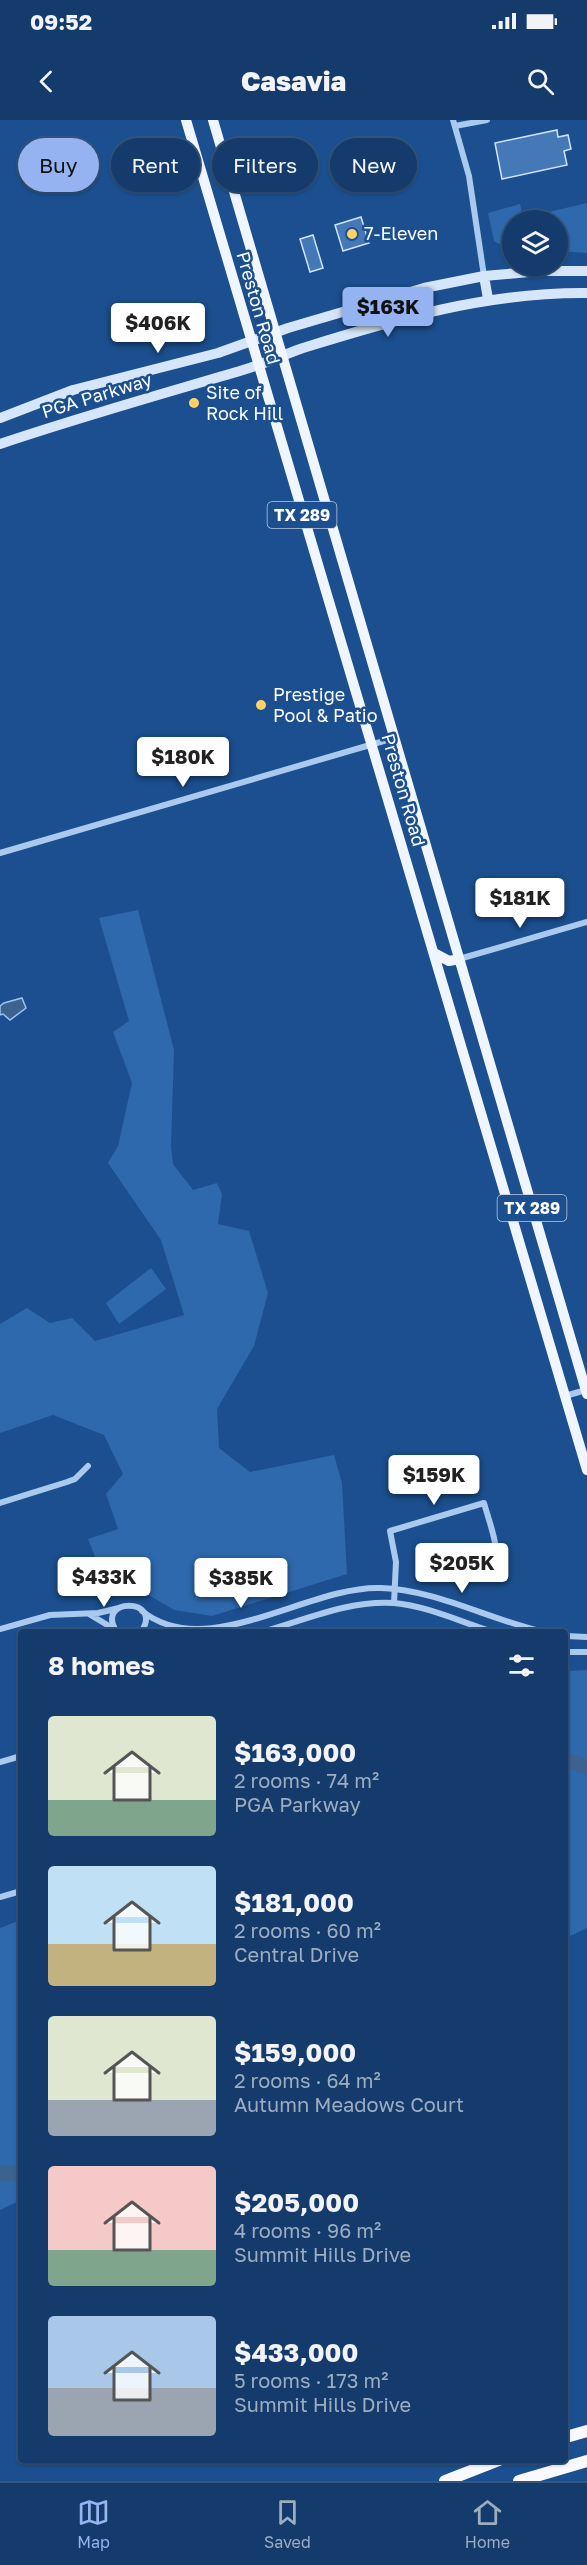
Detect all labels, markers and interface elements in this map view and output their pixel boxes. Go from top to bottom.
text: 09:52 [30,8,92,35]
icon: back [30,65,63,98]
text: Casavia [241,65,346,97]
icon: search [524,65,557,98]
chip: Buy [18,138,99,192]
chip: Rent [111,138,200,192]
chip: Filters [212,138,318,192]
chip: New [330,138,417,192]
map controls [502,210,568,276]
button: layers [502,210,568,276]
place label: 7-Eleven [364,222,438,244]
marker: 7-Eleven [345,227,359,241]
street label: Preston Road [232,249,286,367]
pin: $163K [346,287,430,338]
text: $163K [356,294,420,318]
pin: $406K [116,303,200,354]
text: $406K [125,310,191,334]
street label: PGA Parkway [39,368,154,422]
place label: Site of Rock Hill [206,381,284,424]
marker: Site of Rock Hill [187,396,201,410]
road number: TX 289 [268,502,336,528]
place label: Prestige Pool & Patio [273,683,377,726]
marker: Prestige Pool & Patio [254,698,268,712]
street label: Preston Road [377,731,431,849]
pin: $180K [141,737,225,788]
text: $180K [151,744,215,768]
pin: $181K [478,878,562,929]
text: $181K [489,885,551,909]
road number: TX 289 [498,1195,566,1221]
pin: $159K [392,1455,476,1506]
text: $159K [402,1462,466,1486]
pin: $205K [420,1543,504,1594]
text: $205K [429,1550,495,1574]
pin: $433K [62,1557,146,1608]
pin: $385K [199,1558,283,1609]
text: $433K [72,1564,136,1588]
text: $385K [208,1565,274,1589]
icon: filters [505,1649,538,1682]
text: 8 homes [48,1650,155,1681]
text: $163,000 [234,1737,356,1768]
icon: home [96,1740,168,1812]
text: 2 rooms · 74 m² [234,1768,379,1792]
text: PGA Parkway [234,1792,361,1816]
text: $181,000 [234,1887,354,1918]
icon: home [96,1890,168,1962]
text: 2 rooms · 60 m² [234,1918,381,1942]
text: Central Drive [234,1942,359,1966]
text: $159,000 [234,2037,356,2068]
icon: home [96,2040,168,2112]
text: 2 rooms · 64 m² [234,2068,381,2092]
text: Autumn Meadows Court [234,2092,464,2116]
text: $205,000 [234,2187,359,2218]
icon: home [96,2190,168,2262]
text: 4 rooms · 96 m² [234,2218,381,2242]
text: Summit Hills Drive [234,2242,411,2266]
text: $433,000 [234,2337,358,2368]
icon: home [96,2340,168,2412]
text: 5 rooms · 173 m² [234,2368,388,2392]
text: Summit Hills Drive [234,2392,411,2416]
tab: Map [77,2496,110,2552]
tab: Saved [264,2496,311,2552]
tab: Home [465,2496,510,2552]

